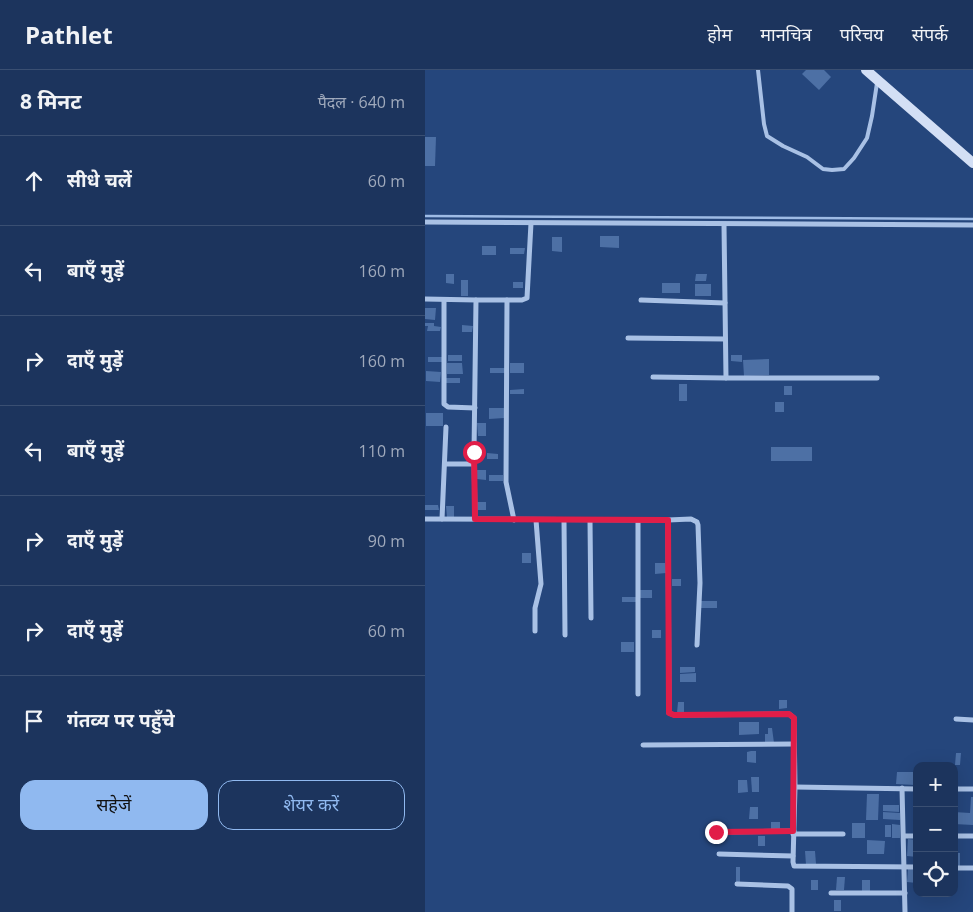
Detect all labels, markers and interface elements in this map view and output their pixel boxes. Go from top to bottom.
text: Pathlet [25,18,113,51]
text: होम [707,22,732,46]
text: मानचित्र [760,22,812,46]
text: परिचय [840,22,884,46]
text: संपर्क [912,22,948,46]
text: 8 मिनट [20,87,82,115]
text: पैदल · 640 m [318,91,405,113]
icon: ahead [20,167,48,195]
text: सीधे चलें [67,167,132,193]
text: 60 m [368,170,405,192]
icon: left [20,257,48,285]
text: बाएँ मुड़ें [67,257,124,283]
text: 160 m [359,260,405,282]
icon: right [20,347,48,375]
text: दाएँ मुड़ें [67,347,123,373]
text: 160 m [359,350,405,372]
icon: left [20,437,48,465]
text: बाएँ मुड़ें [67,437,124,463]
text: 110 m [359,440,405,462]
route start [463,441,486,464]
icon: right [20,527,48,555]
text: दाएँ मुड़ें [67,527,123,553]
text: 90 m [368,530,405,552]
icon: right [20,617,48,645]
text: दाएँ मुड़ें [67,617,123,643]
text: 60 m [368,620,405,642]
icon: arrive [20,707,48,735]
text: गंतव्य पर पहुँचे [67,707,175,733]
map controls [913,762,958,897]
button: + [913,762,958,807]
button: सहेजें [20,780,208,830]
button: शेयर करें [218,780,405,830]
button: − [913,807,958,852]
route end [705,821,728,844]
button: locate [913,852,958,897]

